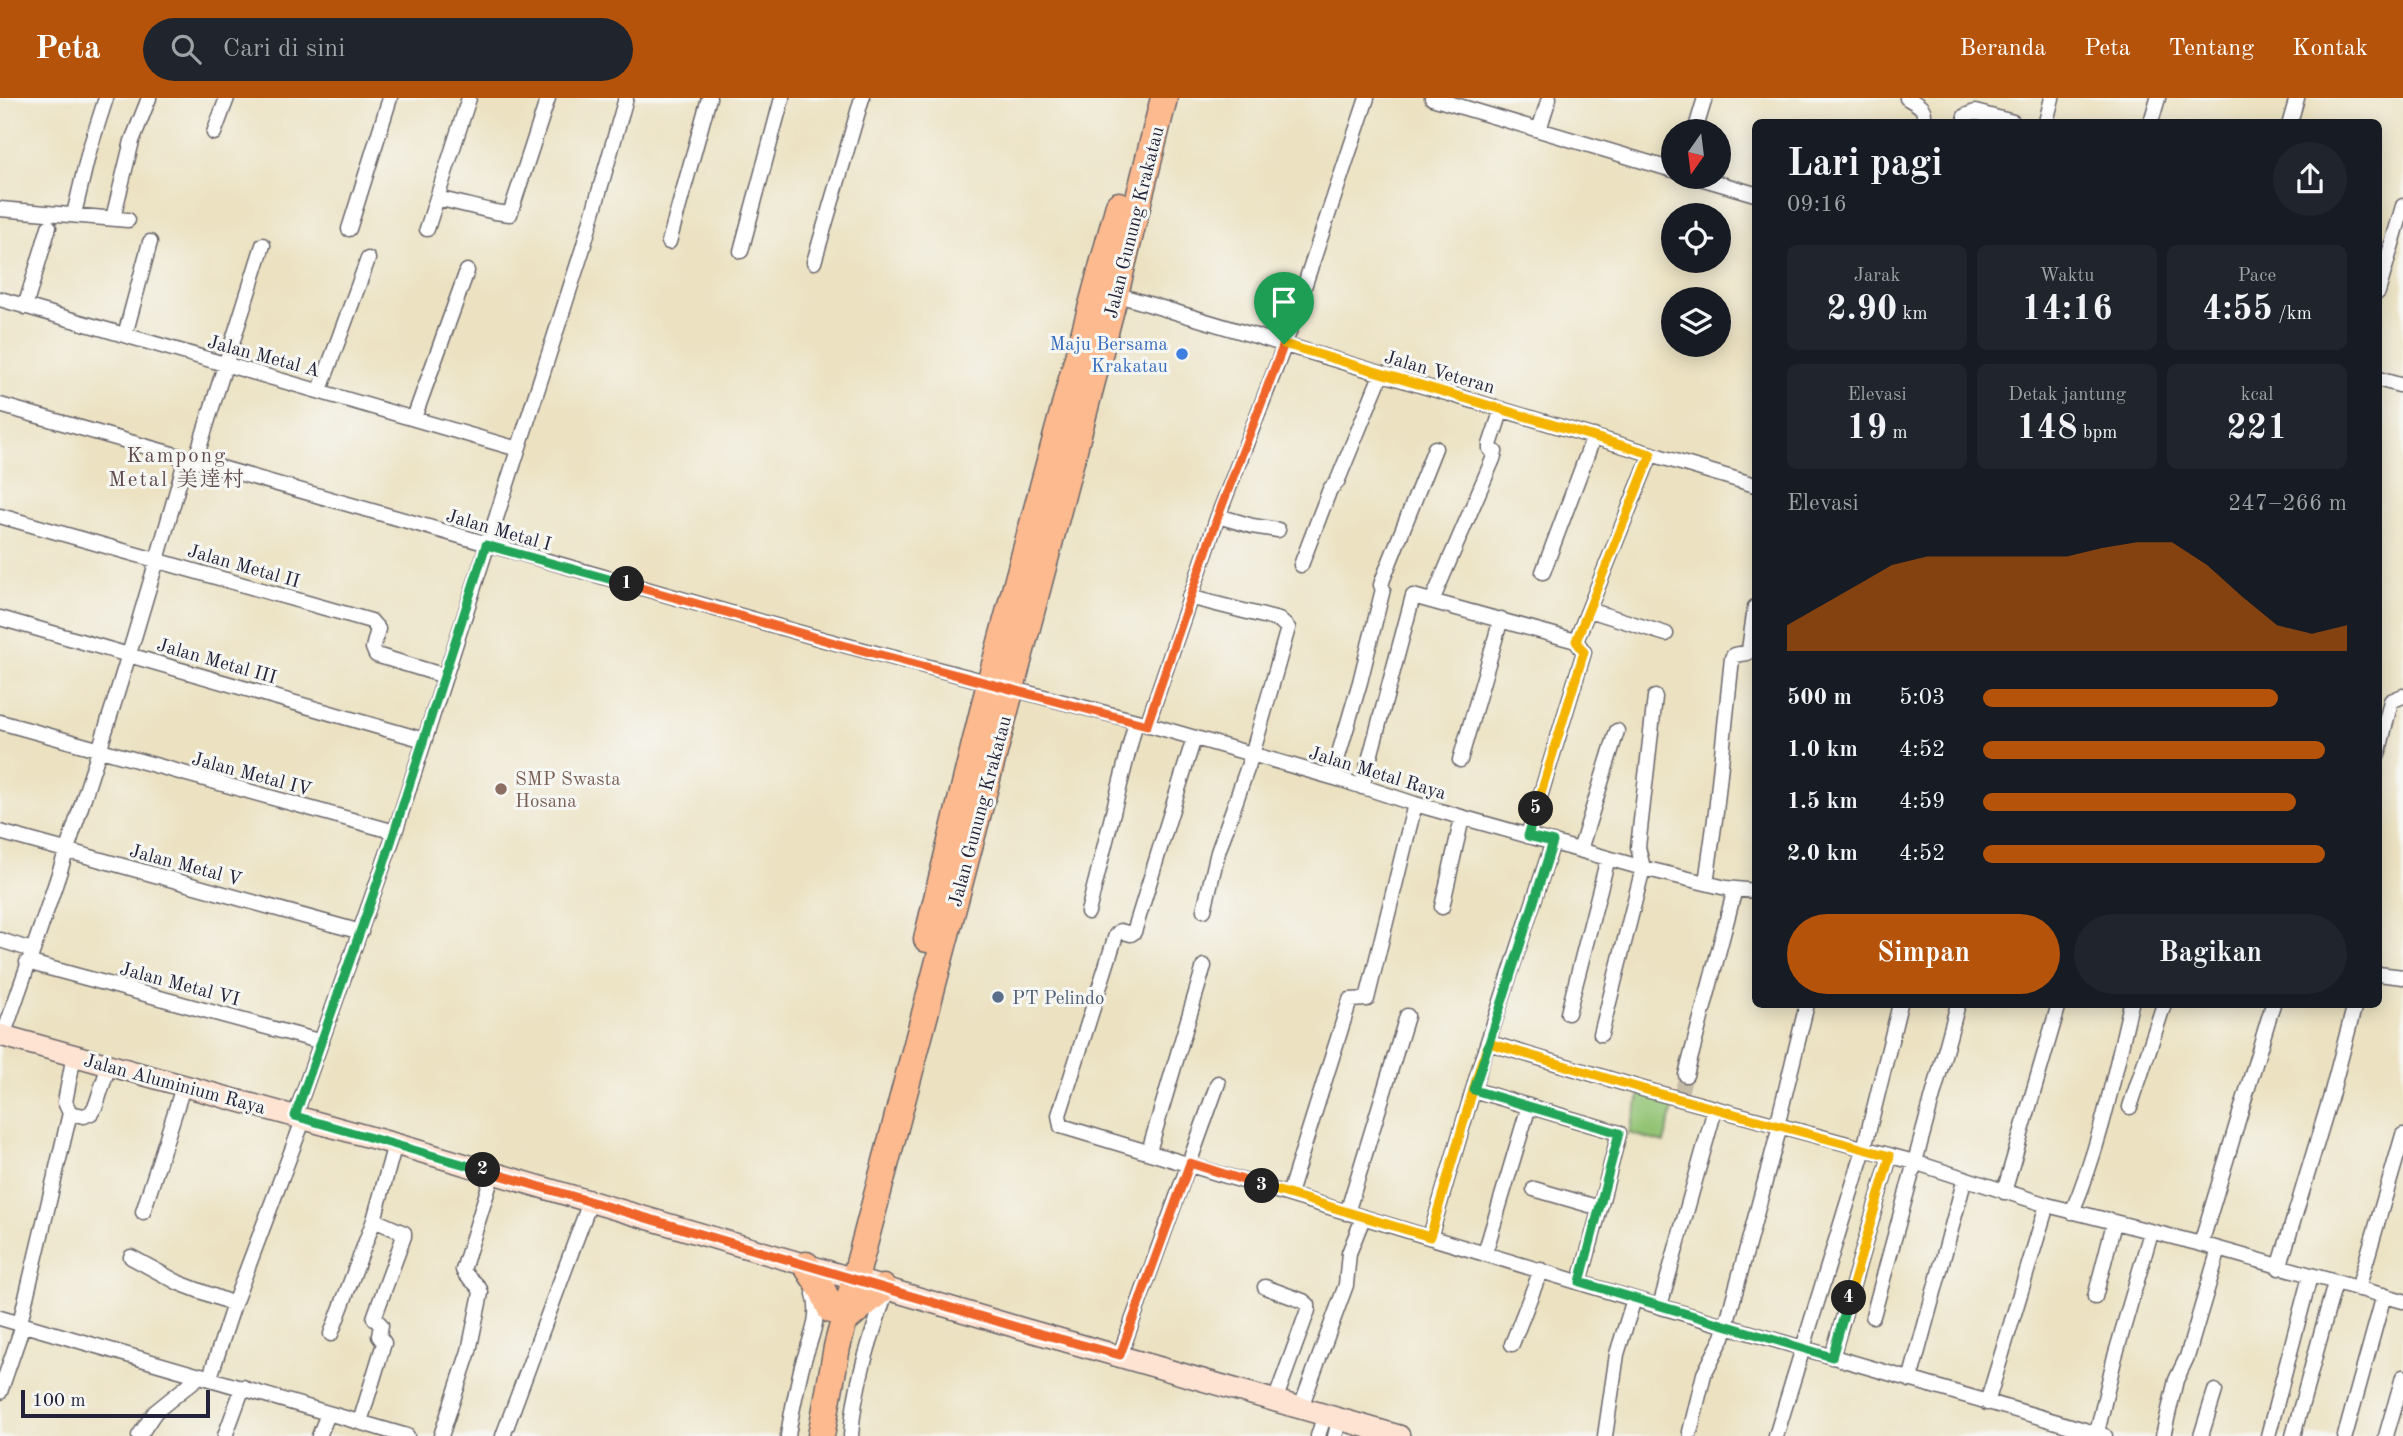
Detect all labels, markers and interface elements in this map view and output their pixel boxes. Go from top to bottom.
search box [143,18,633,81]
icon: search [167,30,205,68]
text: Peta [35,33,101,66]
text: Cari di sini [223,36,345,62]
text: Beranda [1960,37,2046,61]
text: Peta [2084,37,2131,61]
text: Tentang [2169,37,2254,61]
text: Kontak [2292,37,2368,61]
north arrow [1661,119,1731,189]
map controls [1661,119,1731,357]
street label: Jalan Gunung Krakatau [1102,125,1168,320]
button: share [2273,142,2347,216]
text: Lari pagi [1787,146,1942,184]
text: 09:16 [1787,193,1847,216]
button: locate [1661,203,1731,273]
text: Jarak [1854,267,1900,286]
text: Waktu [2040,267,2094,286]
text: Pace [2238,267,2276,286]
pin [1254,272,1314,344]
icon: arrive [1265,283,1303,321]
button: layers [1661,287,1731,357]
text: 2.90 [1827,292,1897,327]
text: 14:16 [2021,292,2113,327]
text: 4:55 [2202,292,2273,327]
text: km [1897,305,1928,324]
text: /km [2273,305,2312,324]
street label: Jalan Metal A [205,333,322,382]
place label: Maju Bersama Krakatau [1049,336,1169,377]
marker: Maju Bersama Krakatau [1174,346,1190,362]
street label: Jalan Veteran [1382,349,1497,398]
text: Elevasi [1847,386,1907,405]
text: Detak jantung [2008,386,2126,405]
text: kcal [2241,386,2273,405]
text: 19 [1846,411,1887,446]
text: 148 [2017,411,2077,446]
text: 221 [2227,411,2287,446]
text: m [1887,424,1908,443]
text: bpm [2077,424,2117,443]
district label: Kampong Metal 美達村 [108,446,246,491]
text: Elevasi [1787,492,1859,515]
text: 247–266 m [2228,492,2347,515]
street label: Jalan Metal I [444,507,553,555]
street label: Jalan Metal II [185,542,302,593]
pin: 1 [610,566,644,602]
text: 1 [621,574,632,593]
street label: Jalan Metal III [154,636,278,689]
text: 500 m [1787,686,1852,709]
text: 5:03 [1899,686,1945,709]
street label: Jalan Gunung Krakatau [947,714,1016,909]
text: 1.0 km [1787,738,1858,761]
text: 4:52 [1899,738,1945,761]
street label: Jalan Metal Raya [1306,744,1449,804]
street label: Jalan Metal IV [189,750,314,801]
place label: SMP Swasta Hosana [515,771,621,812]
marker: SMP Swasta Hosana [493,781,509,797]
text: 1.5 km [1787,790,1858,813]
text: 4:59 [1899,790,1945,813]
pin: 5 [1518,792,1554,826]
text: 5 [1530,799,1541,818]
street label: Jalan Metal V [127,842,244,891]
text: 2.0 km [1787,842,1858,865]
text: 4:52 [1899,842,1945,865]
button: Simpan [1787,914,2060,994]
button: Bagikan [2074,914,2347,994]
street label: Jalan Metal VI [117,960,241,1011]
marker: PT Pelindo [990,989,1006,1005]
place label: PT Pelindo [1012,990,1104,1009]
street label: Jalan Aluminium Raya [81,1052,268,1119]
pin: 2 [466,1152,500,1188]
text: 2 [477,1160,488,1179]
pin: 3 [1244,1168,1280,1204]
text: 3 [1256,1176,1267,1195]
pin: 4 [1832,1280,1867,1316]
text: 4 [1843,1288,1854,1307]
scale bar [21,1387,210,1419]
text: 100 m [32,1392,85,1411]

